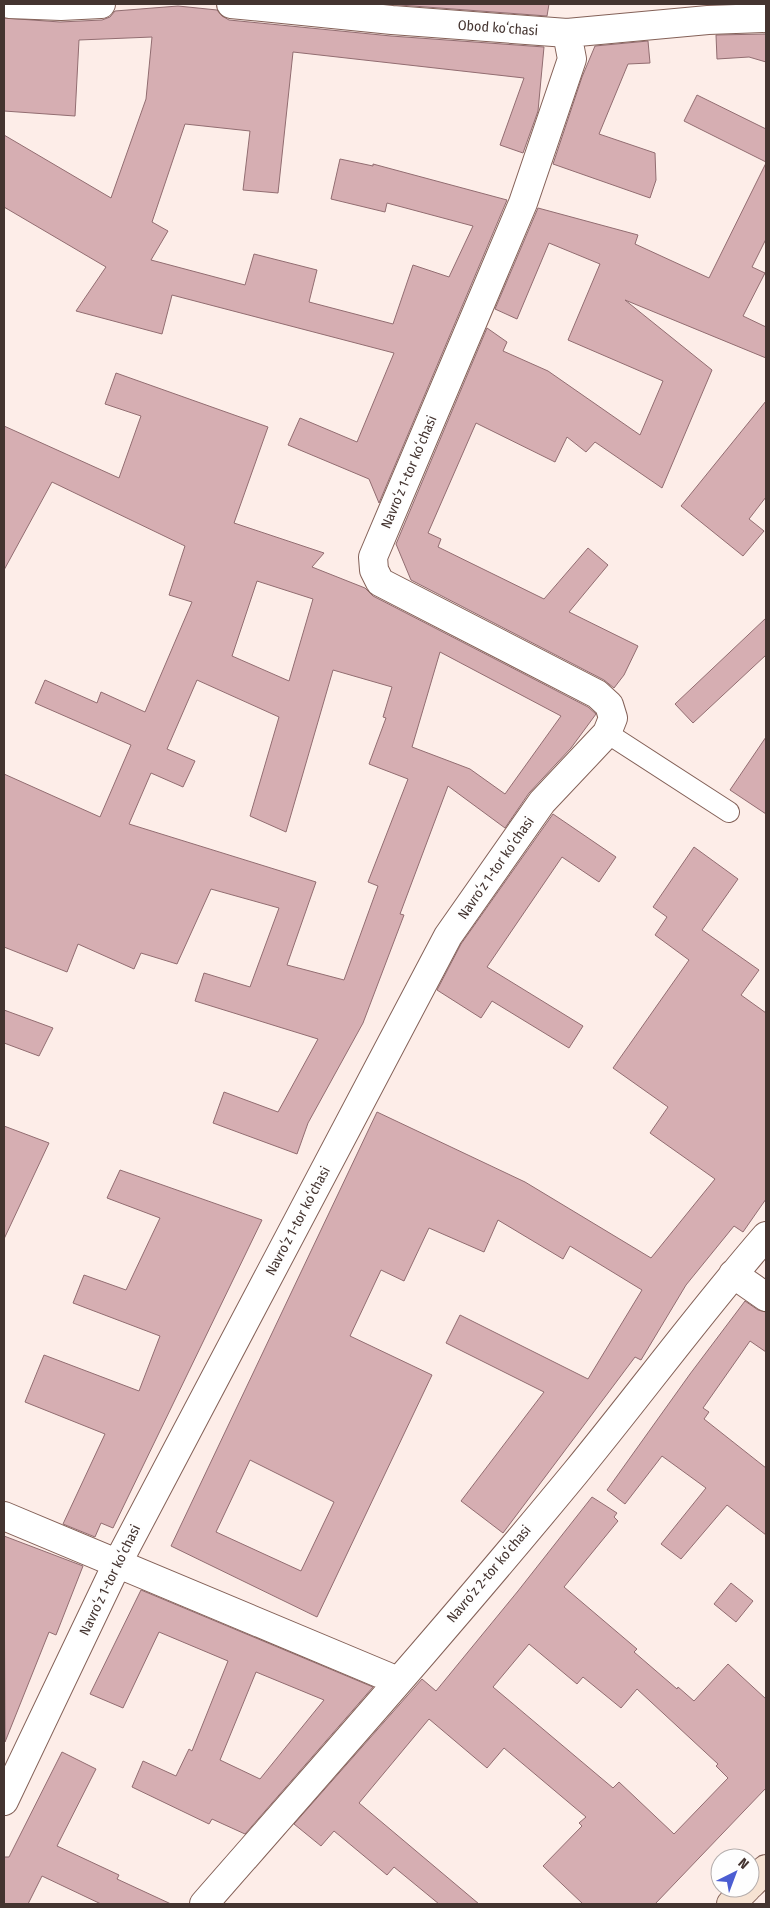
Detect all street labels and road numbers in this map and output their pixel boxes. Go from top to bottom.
street label: Obod koʻchasi [457,17,539,39]
street label: Navroʻz 1-tor koʻchasi [378,413,440,531]
street label: Navroʻz 1-tor koʻchasi [454,814,538,922]
street label: Navroʻz 1-tor koʻchasi [262,1164,334,1278]
street label: Navroʻz 1-tor koʻchasi [76,1522,144,1638]
street label: Navroʻz 2-tor koʻchasi [443,1522,535,1626]

